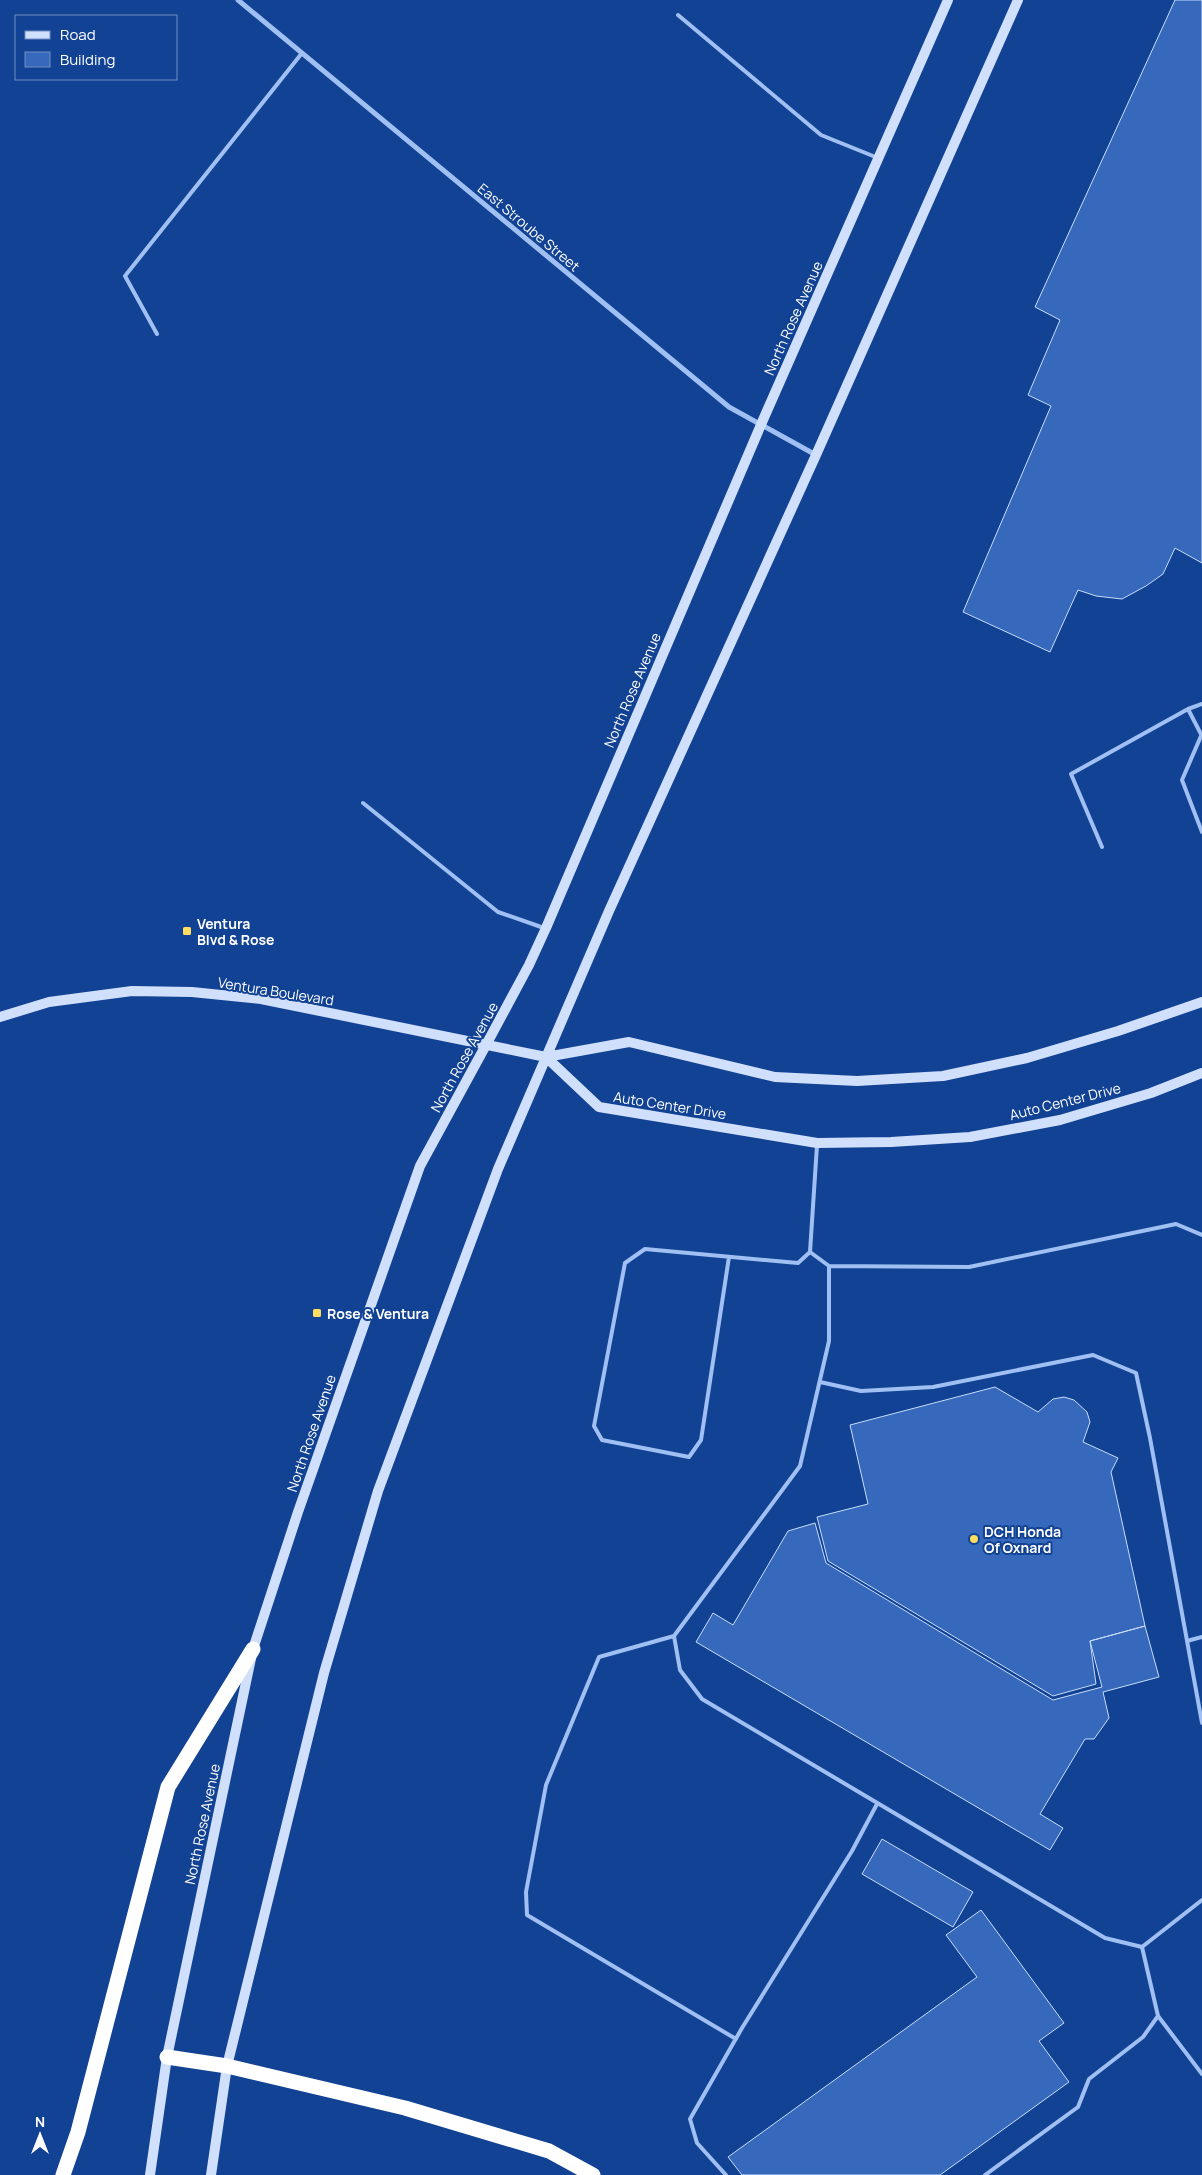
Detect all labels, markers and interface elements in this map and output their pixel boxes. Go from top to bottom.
legend [15,15,178,80]
text: Road [60,24,96,45]
text: Building [60,49,115,70]
street label: East Stroube Street [474,179,584,276]
street label: North Rose Avenue [759,258,827,378]
street label: North Rose Avenue [599,630,665,750]
place label: Ventura Blvd & Rose [197,914,275,949]
marker: Ventura Blvd & Rose [181,925,193,937]
street label: Ventura Boulevard [217,972,335,1010]
street label: North Rose Avenue [426,999,502,1115]
street label: Auto Center Drive [1007,1078,1123,1124]
street label: Auto Center Drive [612,1087,728,1123]
place label: Rose & Ventura [327,1304,429,1323]
marker: Rose & Ventura [311,1307,323,1319]
street label: North Rose Avenue [282,1372,340,1494]
place label: DCH Honda Of Oxnard [984,1522,1061,1557]
marker: DCH Honda Of Oxnard [968,1533,980,1545]
street label: North Rose Avenue [180,1762,224,1886]
north arrow [15,2110,65,2160]
text: N [35,2112,45,2131]

